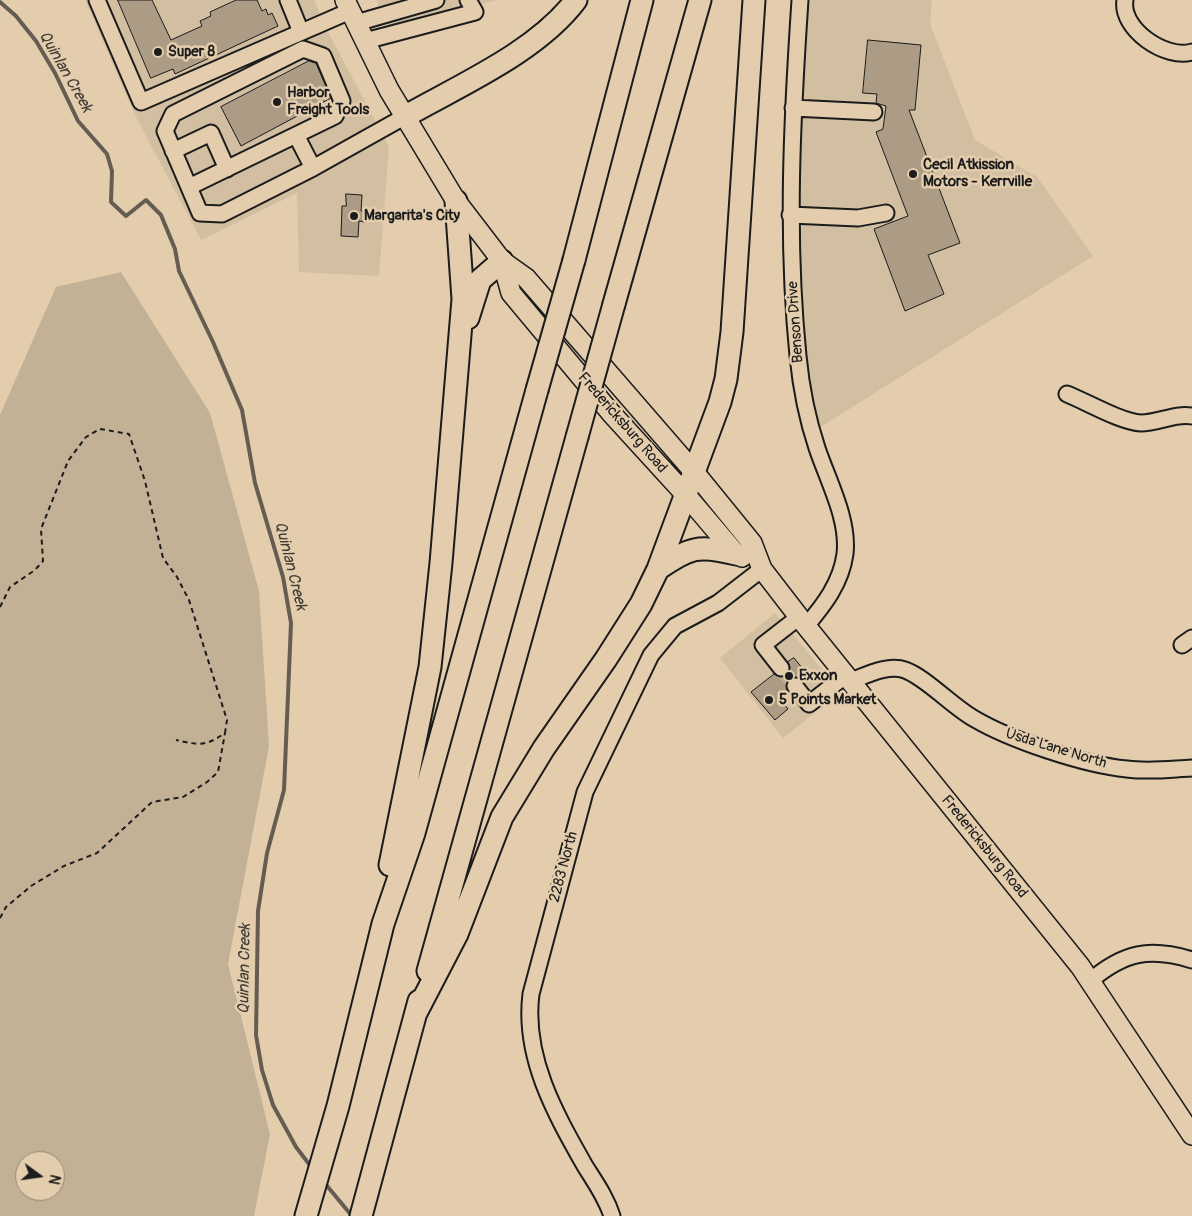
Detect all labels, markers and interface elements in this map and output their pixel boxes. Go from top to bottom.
water label: Quinlan Creek [34,28,96,116]
place label: Super 8 [168,43,215,61]
marker: Super 8 [152,46,164,58]
place label: Harbor Freight Tools [287,84,369,119]
marker: Harbor Freight Tools [271,96,283,108]
place label: Cecil Atkission Motors - Kerrville [923,156,1032,191]
marker: Cecil Atkission Motors - Kerrville [907,168,919,180]
place label: Margarita's City [364,207,460,225]
marker: Margarita's City [348,210,360,222]
street label: Benson Drive [784,280,808,364]
street label: Fredericksburg Road [574,369,670,477]
water label: Quinlan Creek [270,520,310,612]
place label: Exxon [799,667,837,685]
marker: Exxon [783,670,795,682]
place label: 5 Points Market [779,691,876,709]
marker: 5 Points Market [763,694,775,706]
street label: Usda Lane North [1003,725,1109,773]
street label: Fredericksburg Road [937,792,1031,902]
street label: 2283 North [546,830,582,904]
water label: Quinlan Creek [235,924,255,1014]
north arrow [15,1151,65,1201]
text: N [45,1173,63,1186]

